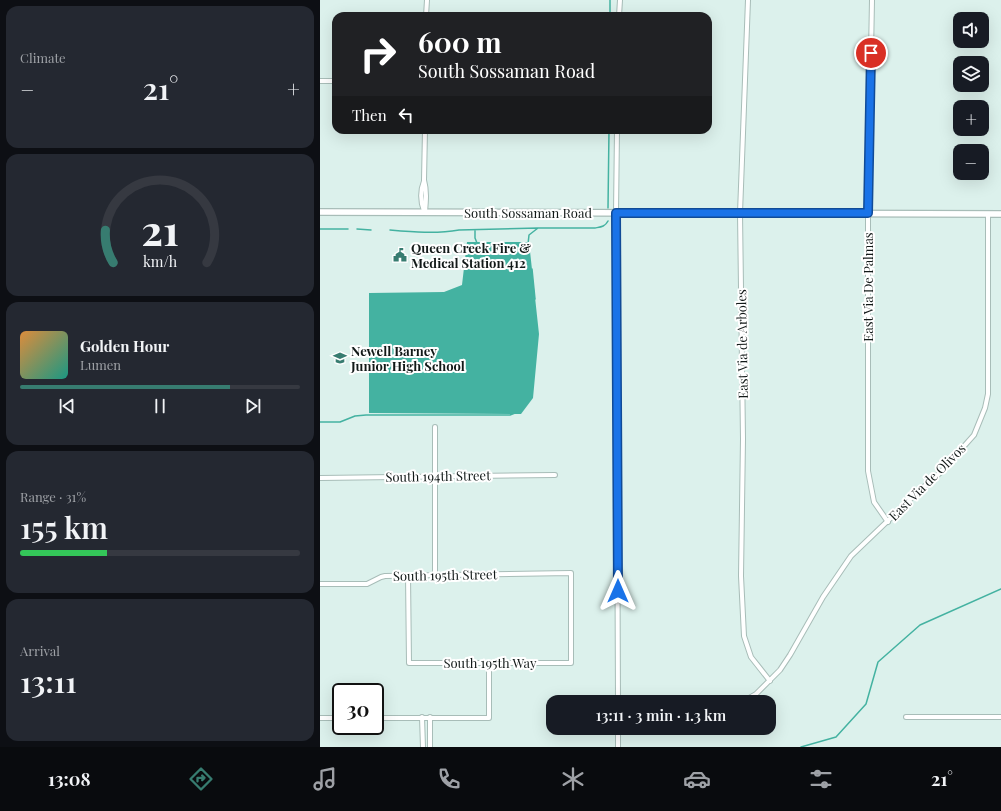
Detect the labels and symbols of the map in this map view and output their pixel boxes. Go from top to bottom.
pin [854,36,888,70]
street label: South Sossaman Road [464,204,592,221]
street label: East Via De Palmas [859,232,876,342]
place label: Queen Creek Fire & Medical Station 412 [411,239,531,271]
public building icon: Queen Creek Fire & Medical Station 412 [392,247,408,263]
street label: East Via de Arboles [732,289,751,399]
place label: Newell Barney Junior High School [350,342,465,374]
school or university icon: Newell Barney Junior High School [332,350,348,366]
street label: East Via de Olivos [885,439,969,524]
street label: South 194th Street [385,466,491,485]
street label: South 195th Street [393,565,498,584]
position arrow [597,570,639,612]
street label: South 195th Way [443,654,537,671]
speed limit sign: 30 [332,683,384,735]

